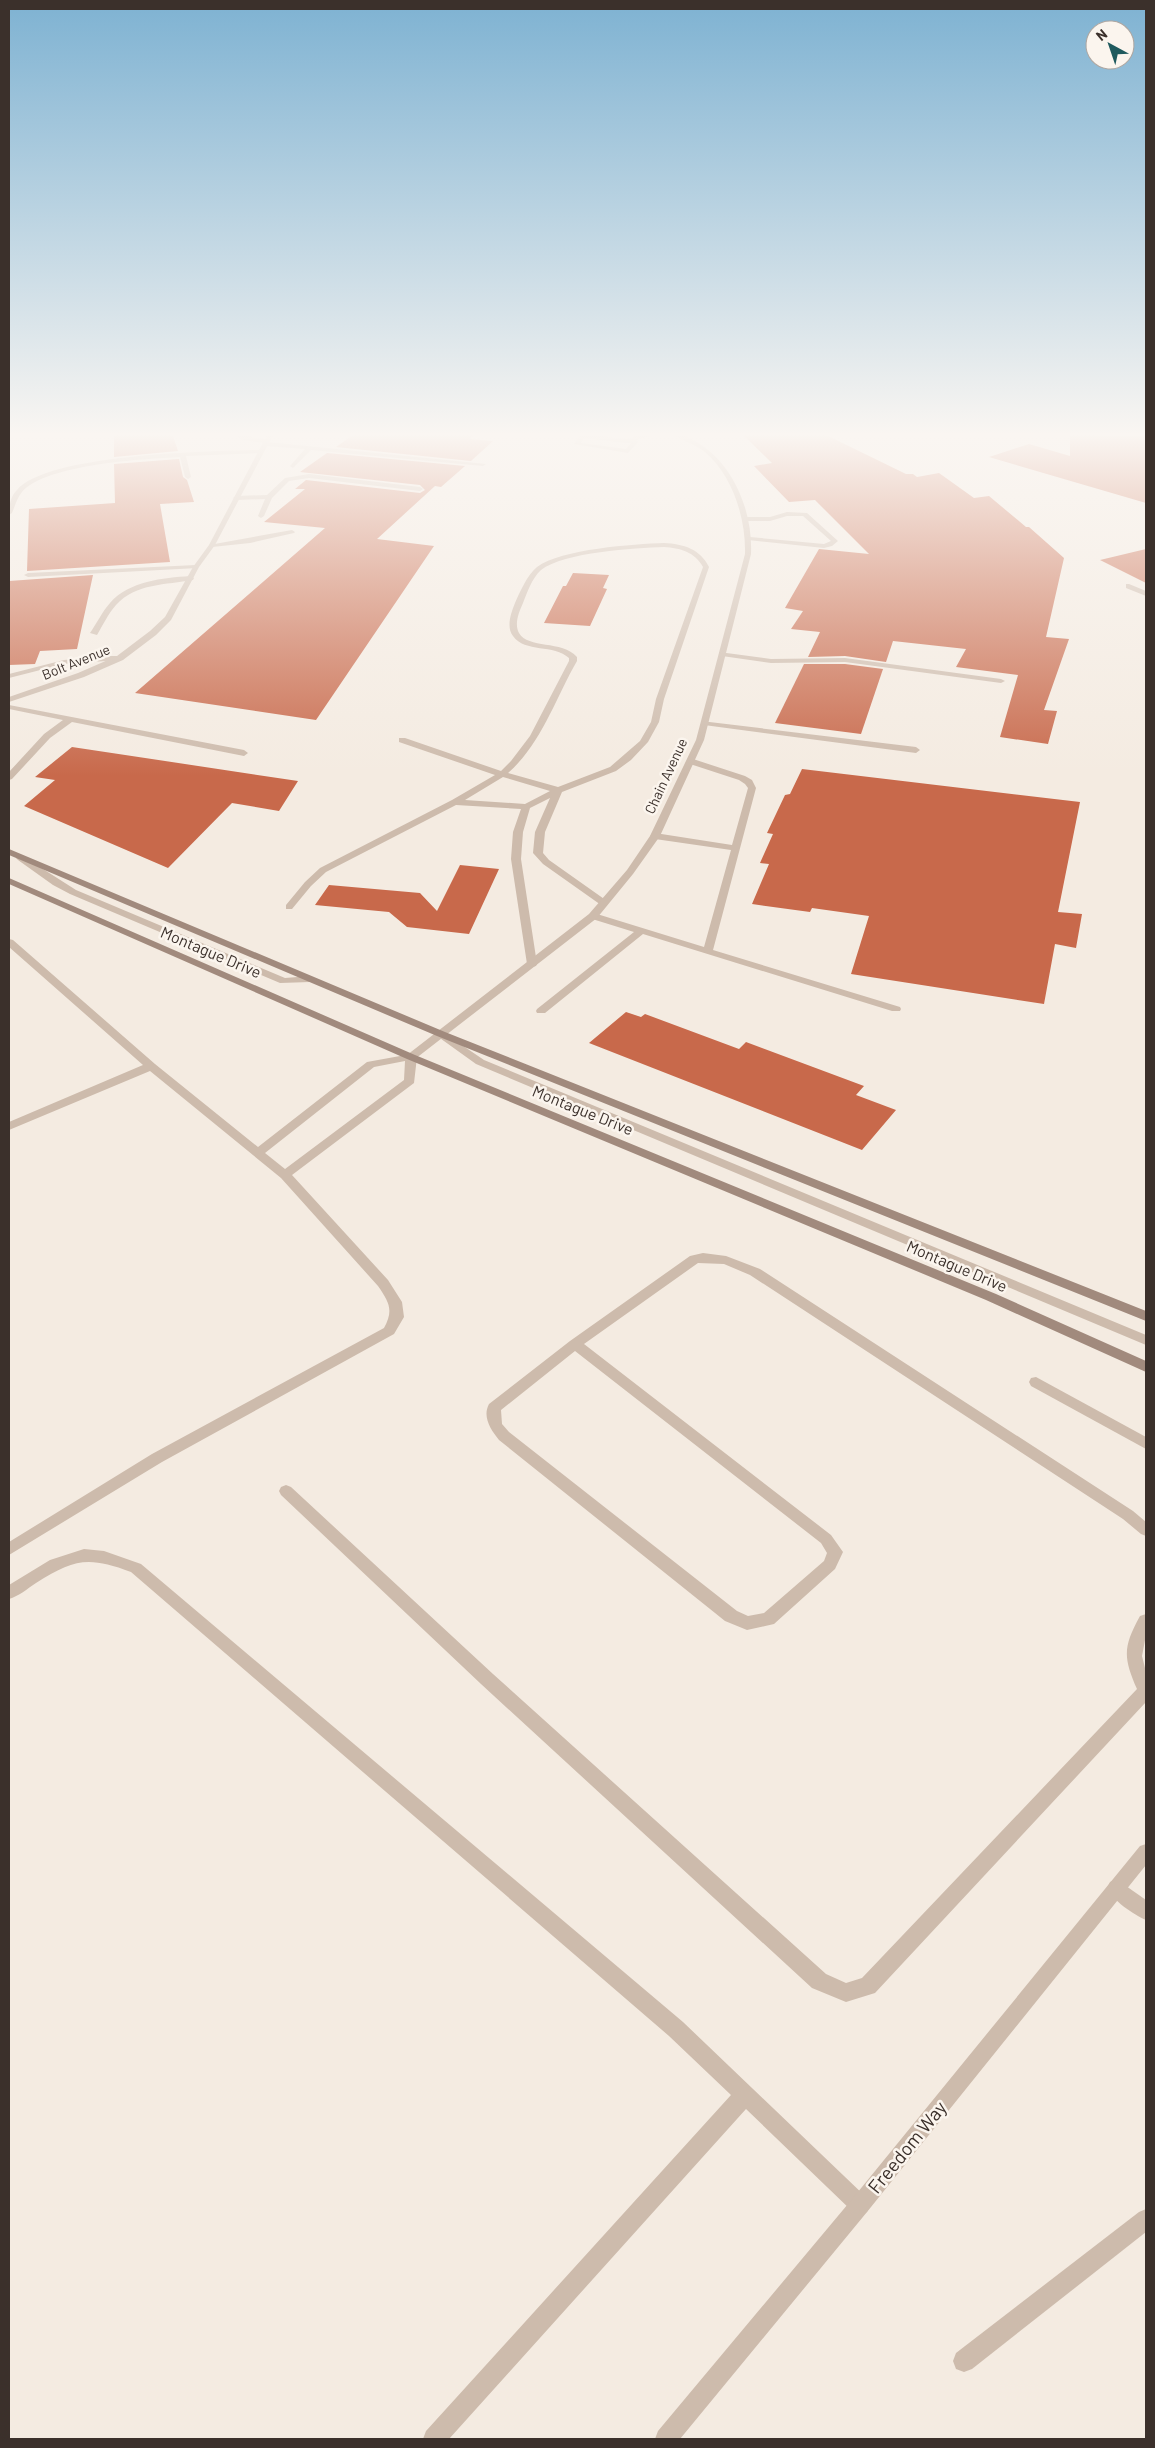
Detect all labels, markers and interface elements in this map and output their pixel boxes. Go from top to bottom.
north arrow [1085,20,1135,70]
text: N [1092,25,1110,44]
street label: Bolt Avenue [39,640,112,683]
street label: Chain Avenue [641,735,690,816]
street label: Montague Drive [158,922,264,981]
street label: Montague Drive [530,1081,636,1138]
street label: Montague Drive [904,1236,1010,1295]
street label: Freedom Way [862,2096,951,2197]

